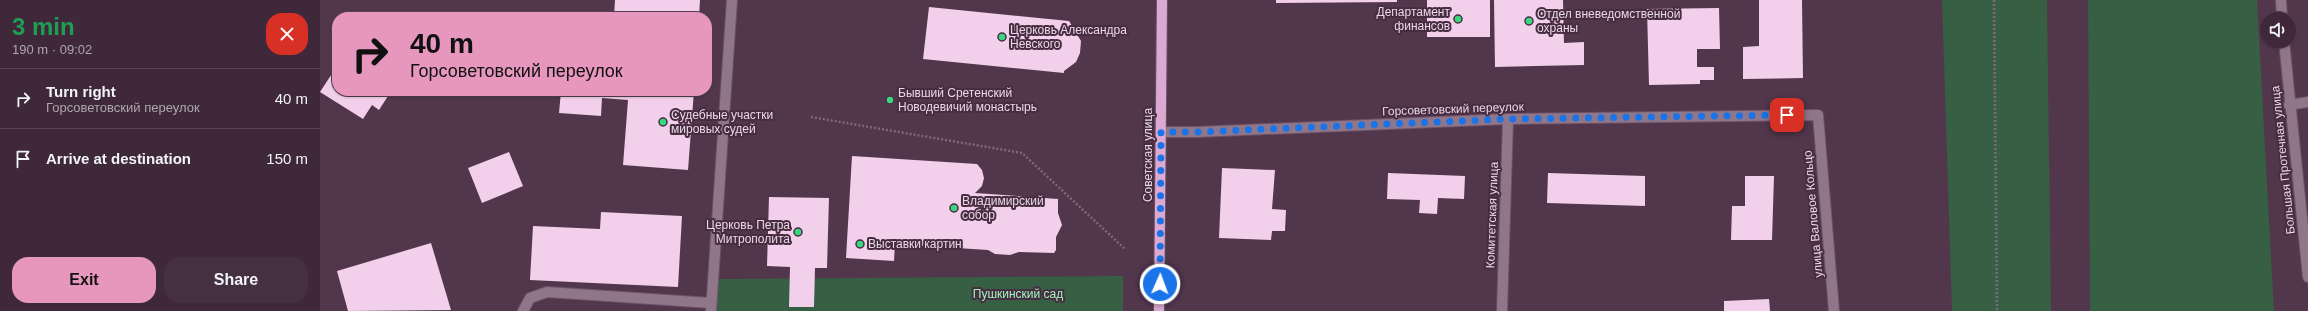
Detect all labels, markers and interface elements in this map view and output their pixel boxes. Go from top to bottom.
place label: Департамент финансов [1377,5,1451,33]
place label: Отдел вневедомственной охраны [1537,7,1680,35]
map controls [2260,12,2296,48]
button: sound [2260,12,2296,48]
text: 3 min [12,13,75,40]
button: close [266,13,308,55]
marker: Департамент финансов [1453,14,1463,24]
marker: Отдел вневедомственной охраны [1524,16,1534,26]
place label: Церковь Александра Невского [1010,23,1127,51]
icon: right [344,28,396,80]
text: 40 m [410,28,474,59]
marker: Церковь Александра Невского [997,32,1007,42]
text: 190 m · 09:02 [12,42,92,57]
text: Горсоветовский переулок [410,61,623,81]
text: Turn right [46,83,116,100]
street label: Большая Протечная улица [2268,85,2298,235]
place label: Бывший Сретенский Новодевичий монастырь [898,86,1037,114]
icon: right [12,88,34,110]
text: 40 m [275,90,308,107]
marker: Бывший Сретенский Новодевичий монастырь [885,95,895,105]
pin [1770,98,1804,132]
text: Горсоветовский переулок [46,100,200,115]
street label: Горсоветовский переулок [1382,100,1525,118]
icon: arrive [1776,104,1798,126]
place label: Судебные участки мировых судей [671,108,773,136]
street label: Советская улица [1141,108,1155,202]
marker: Судебные участки мировых судей [658,117,668,127]
icon: arrive [12,148,34,170]
street label: улица Валовое Кольцо [1800,149,1826,278]
text: Arrive at destination [46,150,191,167]
text: 150 m [266,150,308,167]
street label: Комитетская улица [1483,161,1501,269]
place label: Владимирский собор [962,194,1044,222]
marker: Владимирский собор [949,203,959,213]
place label: Церковь Петра Митрополита [706,218,790,246]
marker: Церковь Петра Митрополита [793,227,803,237]
place label: Выставки картин [868,237,962,251]
marker: Выставки картин [855,239,865,249]
button: Exit [12,257,156,303]
button: Share [164,257,308,303]
position arrow [1139,263,1181,305]
park label: Пушкинский сад [973,287,1063,301]

